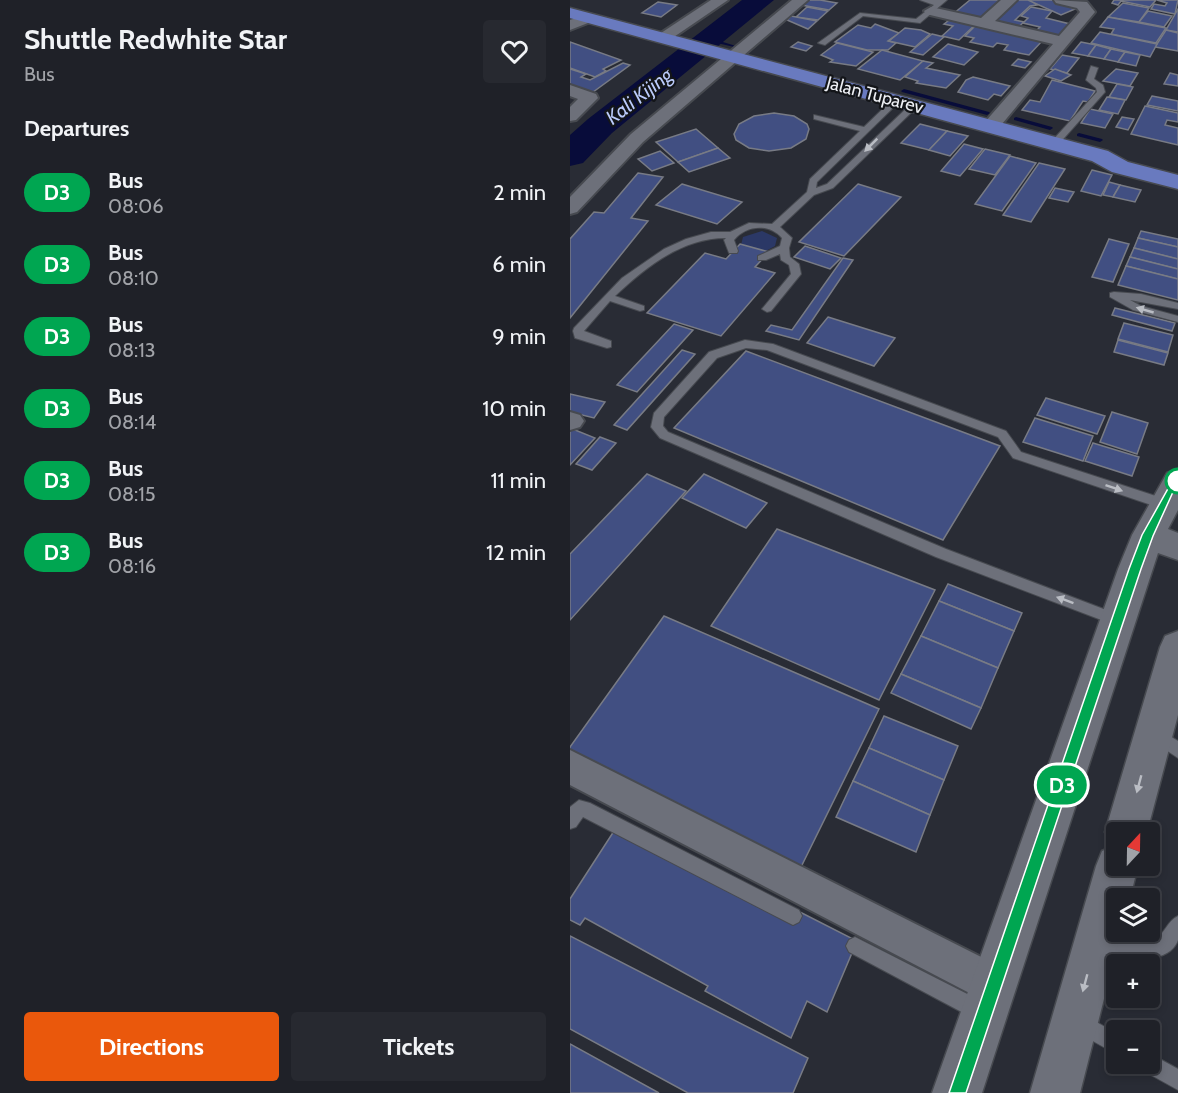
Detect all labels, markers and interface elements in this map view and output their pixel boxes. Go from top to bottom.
button: heart [483,20,546,83]
text: Shuttle Redwhite Star [24,22,287,56]
text: Bus [24,62,55,86]
water label: Kali Kijing [601,62,678,129]
street label: Jalan Tuparev [823,71,926,119]
text: Departures [24,115,129,142]
one-way arrow [863,138,878,152]
text: Bus [108,167,143,194]
text: 2 min [493,179,546,206]
text: D3 [44,180,70,205]
text: 08:06 [108,194,164,218]
text: Bus [108,239,143,266]
text: 6 min [492,251,546,278]
text: D3 [44,252,70,277]
text: 08:10 [108,266,159,290]
one-way arrow [1136,305,1154,314]
text: Bus [108,311,143,338]
text: 9 min [492,323,546,350]
text: D3 [44,324,70,349]
text: 08:13 [108,338,156,362]
text: Bus [108,383,143,410]
text: 10 min [482,395,546,422]
text: D3 [44,396,70,421]
text: 08:14 [108,410,156,434]
text: Bus [108,455,143,482]
text: 11 min [490,467,546,494]
text: D3 [44,468,70,493]
unlabelled marker [1165,468,1178,494]
text: 08:15 [108,482,156,506]
one-way arrow [1105,483,1123,493]
text: Bus [108,527,143,554]
text: 12 min [486,539,546,566]
text: D3 [44,540,70,565]
text: 08:16 [108,554,156,578]
one-way arrow [1055,595,1073,605]
line badge: D3 [1035,766,1089,804]
text: D3 [1049,773,1075,798]
one-way arrow [1134,775,1143,793]
north arrow [1106,822,1160,876]
map controls [1106,822,1160,1074]
button: layers [1106,888,1160,942]
button: + [1106,954,1160,1008]
one-way arrow [1080,974,1089,992]
button: Directions [24,1012,279,1081]
button: Tickets [291,1012,546,1081]
button: − [1106,1020,1160,1074]

